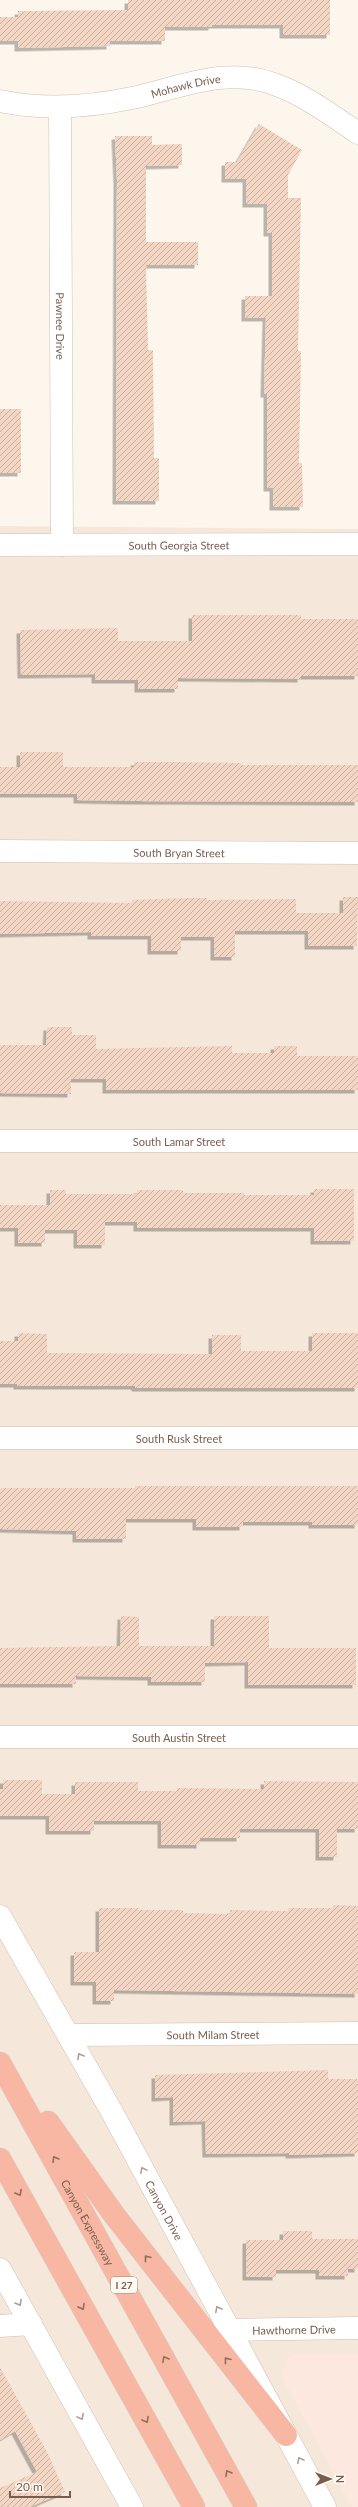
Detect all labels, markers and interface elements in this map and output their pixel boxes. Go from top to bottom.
street label: Mohawk Drive [149,71,221,100]
street label: Pawnee Drive [54,292,68,360]
street label: South Georgia Street [129,538,230,551]
street label: South Bryan Street [133,845,225,859]
street label: South Lamar Street [133,1135,225,1148]
street label: South Rusk Street [136,1432,222,1445]
street label: South Austin Street [132,1731,226,1744]
street label: South Milam Street [166,2027,260,2041]
one-way arrow [77,2053,84,2060]
one-way arrow [52,2156,59,2163]
one-way arrow [140,2167,148,2174]
street label: Canyon Expressway [59,2177,117,2268]
street label: Canyon Drive [143,2178,186,2242]
one-way arrow [14,2189,22,2197]
one-way arrow [145,2255,152,2262]
road number: I 27 [111,2277,137,2293]
one-way arrow [15,2299,22,2306]
one-way arrow [78,2303,85,2310]
one-way arrow [215,2306,223,2313]
street label: Hawthorne Drive [252,2322,336,2336]
one-way arrow [162,2356,170,2363]
one-way arrow [225,2357,232,2364]
one-way arrow [77,2413,84,2420]
one-way arrow [141,2416,148,2424]
one-way arrow [297,2457,304,2464]
north arrow [310,2459,350,2499]
one-way arrow [225,2470,232,2477]
scale bar [10,2473,70,2499]
text: N [334,2475,347,2483]
text: 20 m [16,2479,43,2494]

